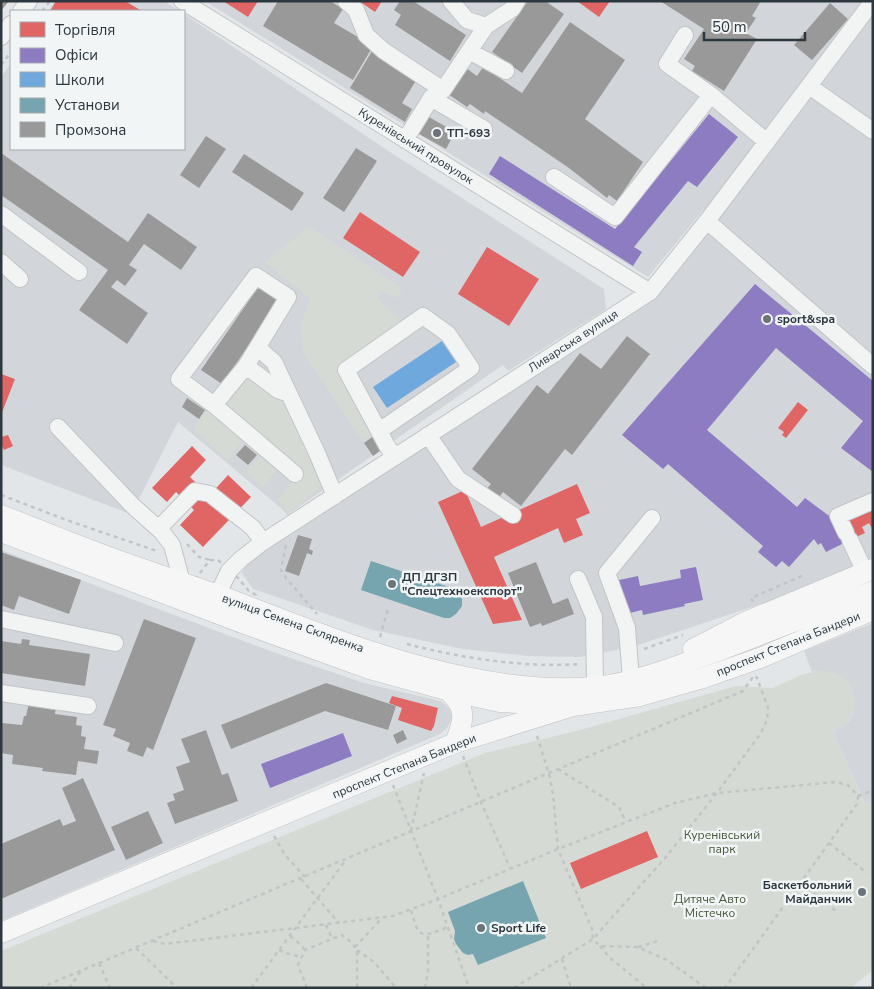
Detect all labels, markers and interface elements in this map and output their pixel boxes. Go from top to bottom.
legend [10,10,185,150]
scale bar [704,10,805,42]
text: 50 m [712,17,747,37]
text: Торгівля [55,20,115,40]
text: Офіси [55,45,98,65]
text: Школи [55,70,104,90]
text: Установи [54,95,120,115]
street label: Куренівський провулок [355,104,477,188]
text: Промзона [55,120,126,140]
place label: ТП-693 [447,125,490,141]
marker: ТП-693 [431,127,443,139]
street label: Ливарська вулиця [525,306,621,376]
place label: sport&spa [777,311,835,327]
marker: sport&spa [761,313,773,325]
place label: ДП ДГЗП "Спецтехноекспорт" [402,569,522,599]
marker: ДП ДГЗП "Спецтехноекспорт" [386,578,398,590]
street label: вулиця Семена Скляренка [220,590,366,656]
street label: проспект Степана Бандери [714,608,862,680]
street label: проспект Степана Бандери [330,730,478,802]
park label: Куренівський парк [684,827,760,857]
place label: Баскетбольний Майданчик [763,877,852,907]
marker: Баскетбольний Майданчик [856,886,868,898]
park label: Дитяче Авто Містечко [674,891,746,921]
place label: Sport Life [491,920,547,936]
marker: Sport Life [475,922,487,934]

